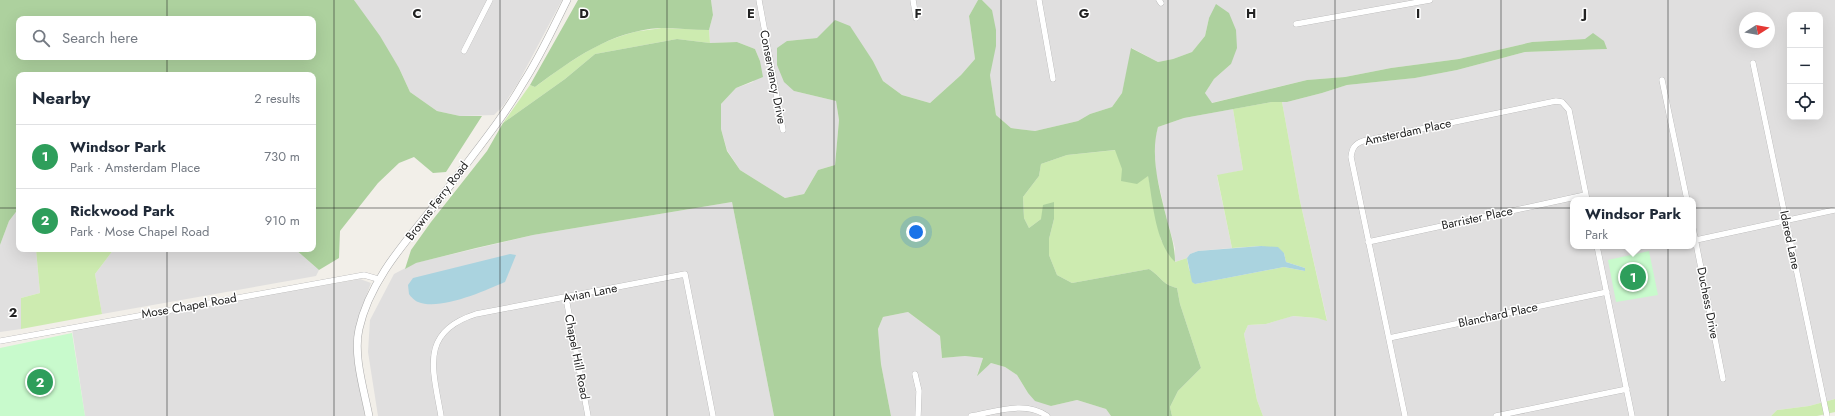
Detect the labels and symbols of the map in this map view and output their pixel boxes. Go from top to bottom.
text: C [412,4,422,23]
text: D [579,4,589,23]
text: E [747,4,755,23]
text: F [914,4,922,23]
text: G [1079,4,1090,23]
text: H [1246,4,1256,23]
text: I [1416,4,1420,23]
text: J [1580,4,1587,23]
north arrow [1739,12,1775,48]
street label: Conservancy Drive [755,29,791,125]
street label: Amsterdam Place [1363,114,1453,150]
street label: Browns Ferry Road [401,158,473,244]
street label: Barrister Place [1440,202,1514,234]
street label: Idared Lane [1775,209,1805,271]
your location [906,222,926,242]
pin: 1 [1620,262,1646,292]
street label: Duchess Drive [1692,266,1724,340]
street label: Avian Lane [561,279,619,307]
street label: Mose Chapel Road [140,289,238,323]
street label: Blanchard Place [1457,298,1539,332]
text: 2 [9,303,17,322]
street label: Chapel Hill Road [560,313,594,401]
pin: 2 [27,367,53,397]

